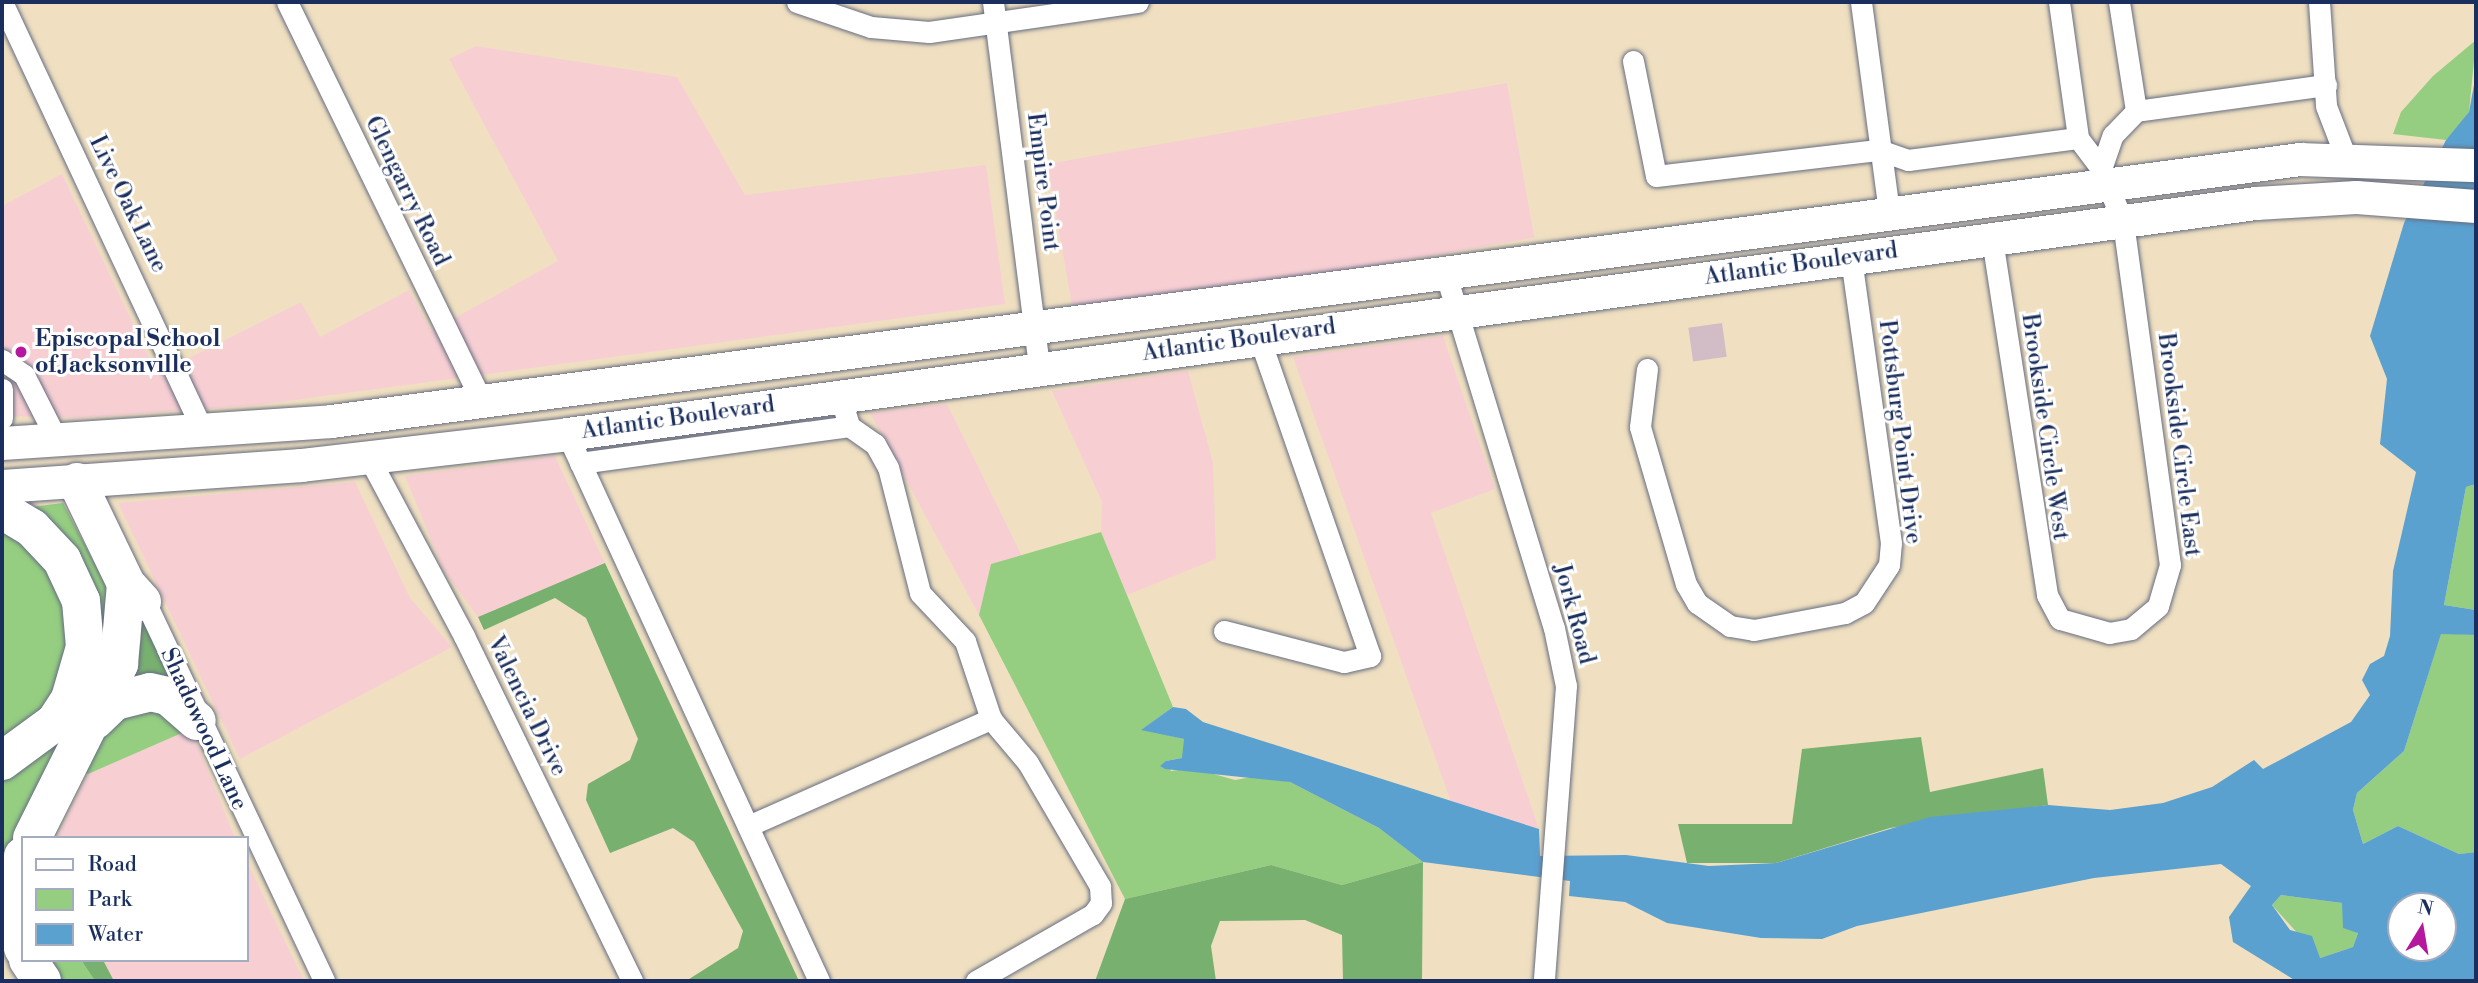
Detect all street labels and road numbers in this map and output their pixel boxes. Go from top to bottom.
street label: Empire Point [1021,111,1065,253]
street label: Glengarry Road [359,112,455,270]
street label: Live Oak Lane [83,131,173,277]
street label: Atlantic Boulevard [1703,237,1899,291]
street label: Brookside Circle West [2015,312,2075,542]
street label: Atlantic Boulevard [1141,313,1337,367]
street label: Pottsburg Point Drive [1873,318,1927,546]
street label: Brookside Circle East [2152,332,2206,558]
street label: Atlantic Boulevard [580,391,776,445]
street label: Jork Road [1547,561,1601,667]
street label: Valencia Drive [481,631,573,781]
street label: Shadowood Lane [154,644,254,814]

